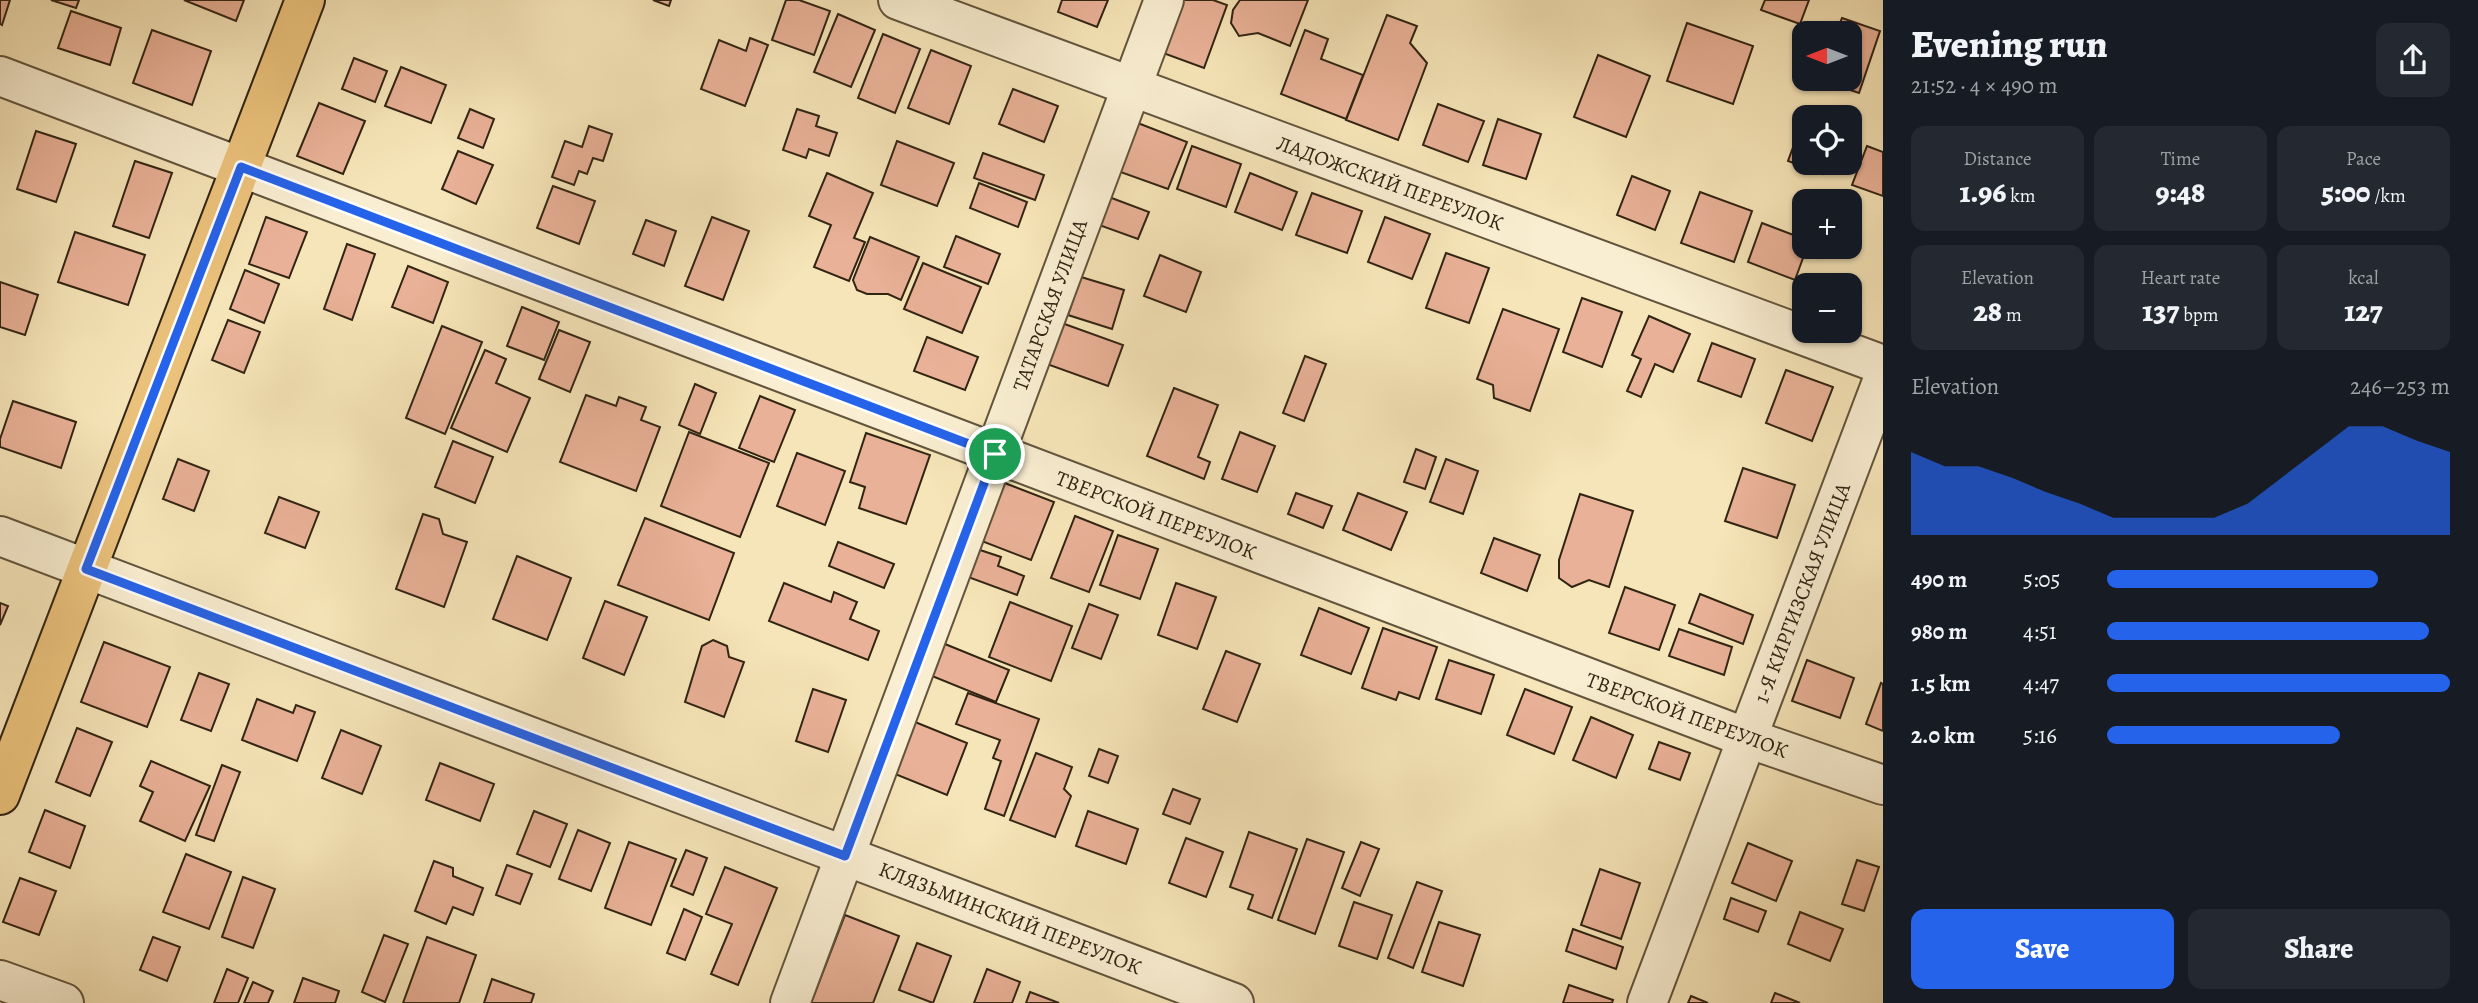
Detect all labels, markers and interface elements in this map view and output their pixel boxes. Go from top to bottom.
text: Evening run [1911,18,2108,70]
north arrow [1792,21,1862,91]
map controls [1792,21,1862,343]
button: share [2376,23,2450,97]
text: 21:52 · 4 × 490 m [1911,70,2058,101]
button: locate [1792,105,1862,175]
street label: ЛАДОЖСКИЙ ПЕРЕУЛОК [1273,129,1508,237]
text: Distance [1963,146,2032,172]
text: Time [2161,146,2200,172]
text: Pace [2346,146,2381,172]
text: 1.96 [1960,172,2006,212]
text: 9:48 [2156,172,2205,212]
text: 5:00 [2321,172,2370,212]
text: km [2006,183,2035,209]
text: /km [2370,183,2406,209]
button: + [1792,189,1862,259]
street label: ТАТАРСКАЯ УЛИЦА [1006,215,1094,395]
text: Elevation [1961,265,2034,291]
text: Heart rate [2141,265,2220,291]
text: kcal [2348,265,2379,291]
button: − [1792,273,1862,343]
text: 28 [1973,291,2002,331]
text: 137 [2142,291,2179,331]
text: 127 [2344,291,2383,331]
text: m [2002,302,2022,328]
text: bpm [2179,302,2219,328]
text: Elevation [1911,371,1999,402]
text: 246–253 m [2350,371,2450,402]
pin [965,424,1025,484]
icon: arrive [976,435,1014,473]
street label: ТВЕРСКОЙ ПЕРЕУЛОК [1052,464,1261,566]
street label: 1-Я КИРГИЗСКАЯ УЛИЦА [1747,478,1857,707]
text: 490 m [1911,564,1967,595]
text: 5:05 [2023,564,2061,595]
text: 980 m [1911,616,1968,647]
text: 4:51 [2023,616,2057,647]
street label: ТВЕРСКОЙ ПЕРЕУЛОК [1582,665,1792,765]
text: 1.5 km [1911,668,1971,699]
text: 4:47 [2023,668,2059,699]
text: 2.0 km [1911,720,1975,751]
text: 5:16 [2023,720,2057,751]
street label: КЛЯЗЬМИНСКИЙ ПЕРЕУЛОК [875,855,1146,981]
button: Save [1911,909,2174,989]
button: Share [2188,909,2450,989]

